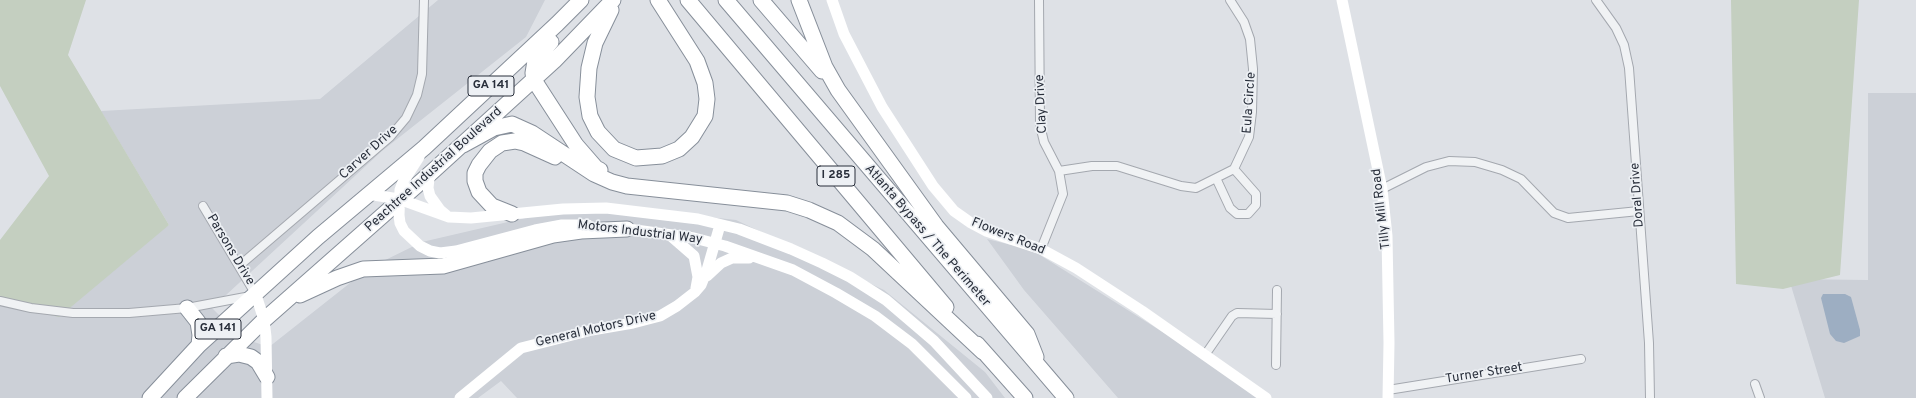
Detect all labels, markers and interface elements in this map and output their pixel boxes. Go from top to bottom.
street label: Eula Circle [1240,72,1260,134]
street label: Clay Drive [1033,74,1051,134]
road number: GA 141 [468,76,514,96]
street label: Peachtree Industrial Boulevard [362,104,506,236]
street label: Carver Drive [337,123,401,183]
street label: Atlanta Bypass / The Perimeter [861,162,993,310]
street label: Doral Drive [1628,162,1648,228]
road number: I 285 [817,166,855,186]
street label: Tilly Mill Road [1369,168,1395,250]
street label: Parsons Drive [203,212,257,288]
street label: Flowers Road [969,215,1047,259]
street label: Motors Industrial Way [577,218,703,248]
street label: General Motors Drive [534,309,658,351]
road number: GA 141 [195,319,241,339]
street label: Turner Street [1444,360,1524,388]

